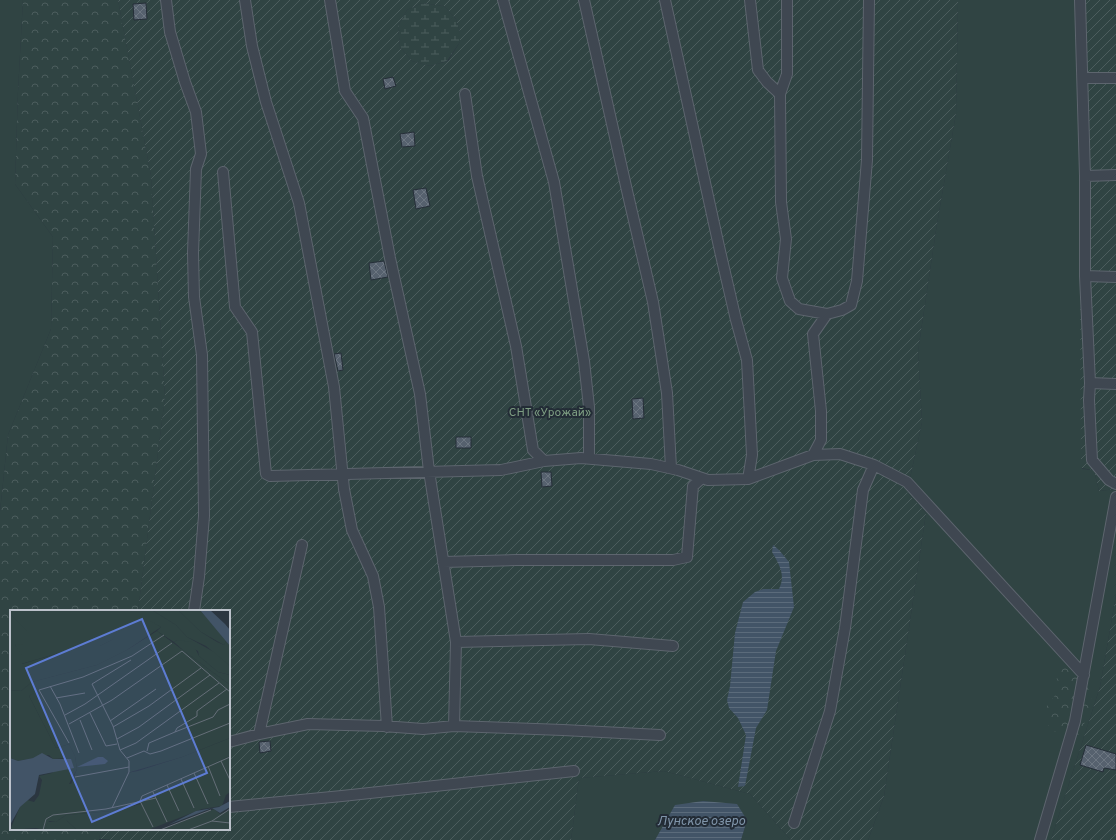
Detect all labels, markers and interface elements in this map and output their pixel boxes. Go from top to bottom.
park label: СНТ «Урожай» [509,405,591,421]
inset map [10,610,230,830]
water label: Лунское озеро [657,814,745,830]

